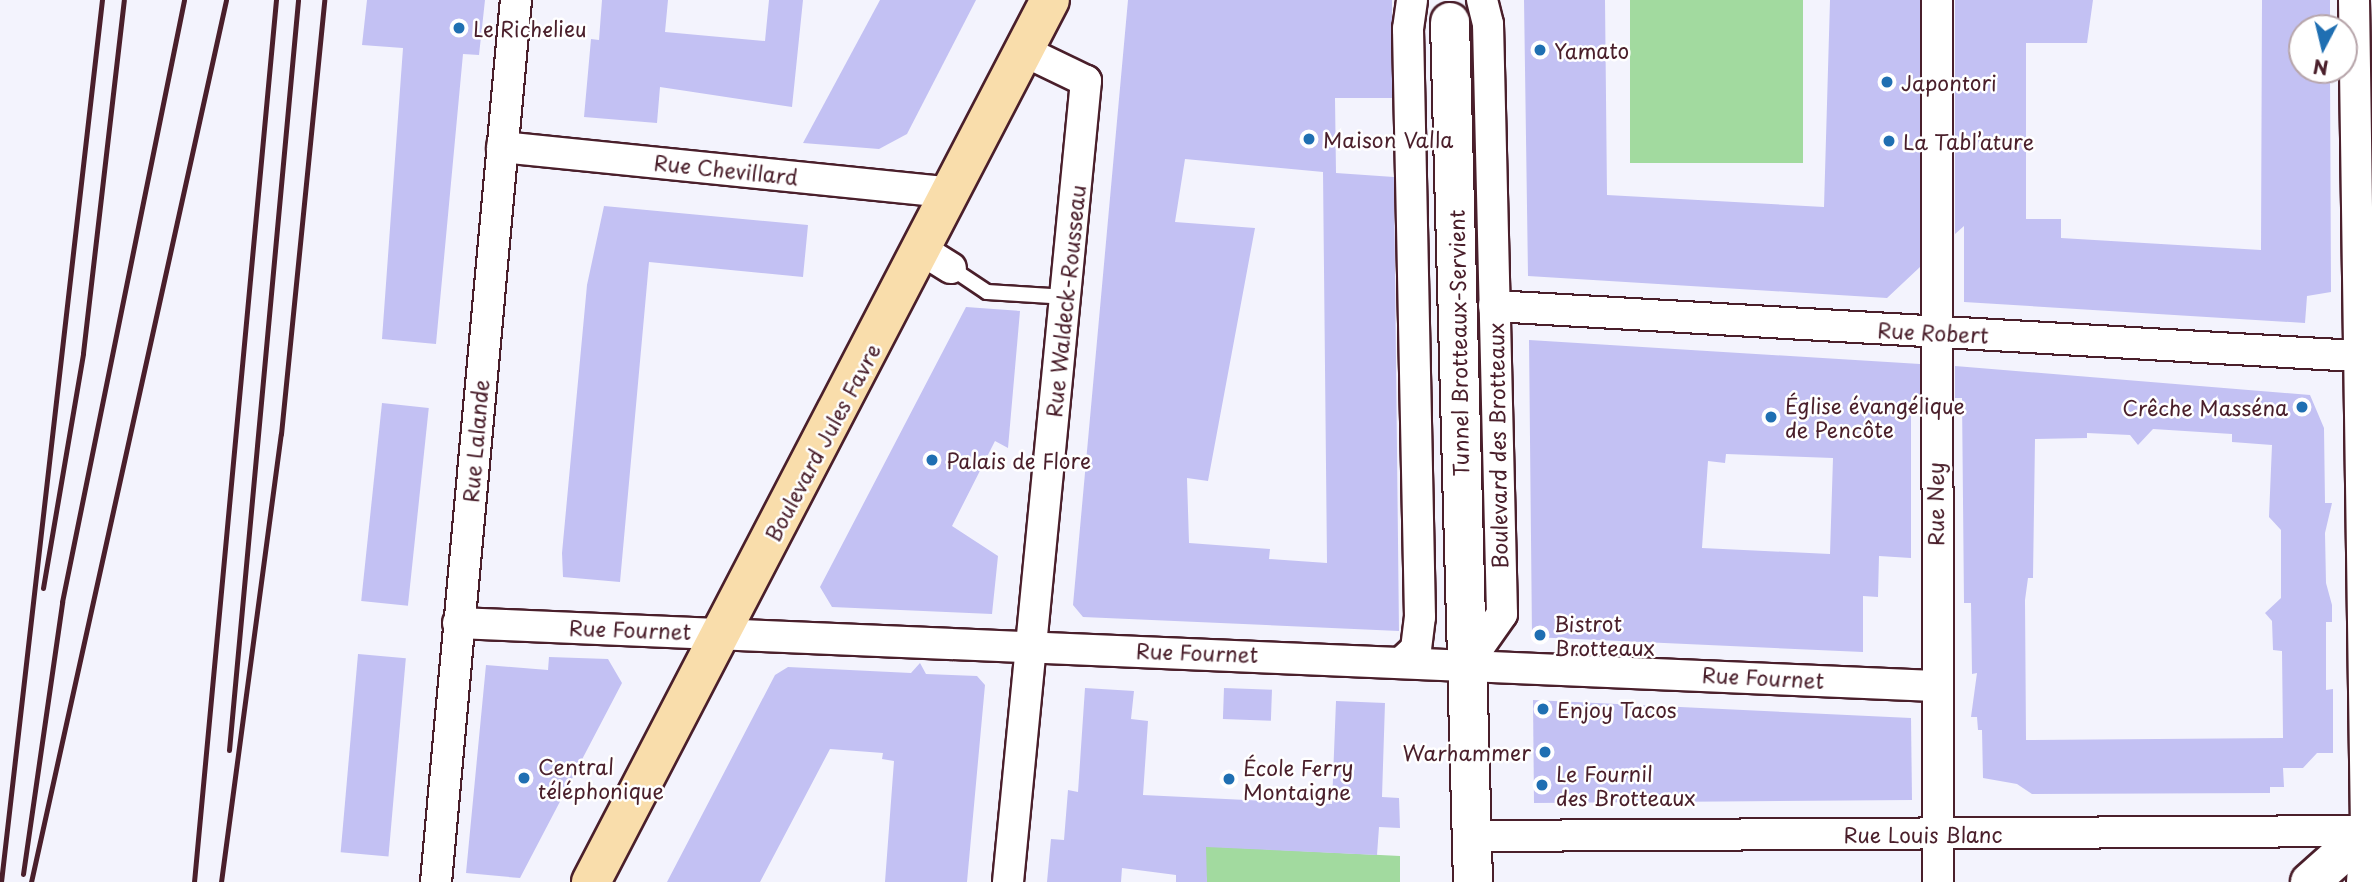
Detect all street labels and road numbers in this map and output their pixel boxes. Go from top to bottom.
street label: Rue Chevillard [651,149,801,189]
street label: Rue Waldeck-Rousseau [1040,182,1090,420]
street label: Tunnel Brotteaux-Servient [1443,210,1473,476]
street label: Rue Robert [1876,316,1990,348]
street label: Boulevard des Brotteaux [1482,322,1512,570]
street label: Boulevard Jules Favre [759,339,885,545]
street label: Rue Lalande [457,378,493,504]
street label: Rue Ney [1922,461,1948,547]
street label: Rue Fournet [568,614,692,644]
street label: Rue Fournet [1135,637,1259,667]
street label: Rue Fournet [1701,661,1825,693]
street label: Rue Louis Blanc [1843,821,2003,847]

